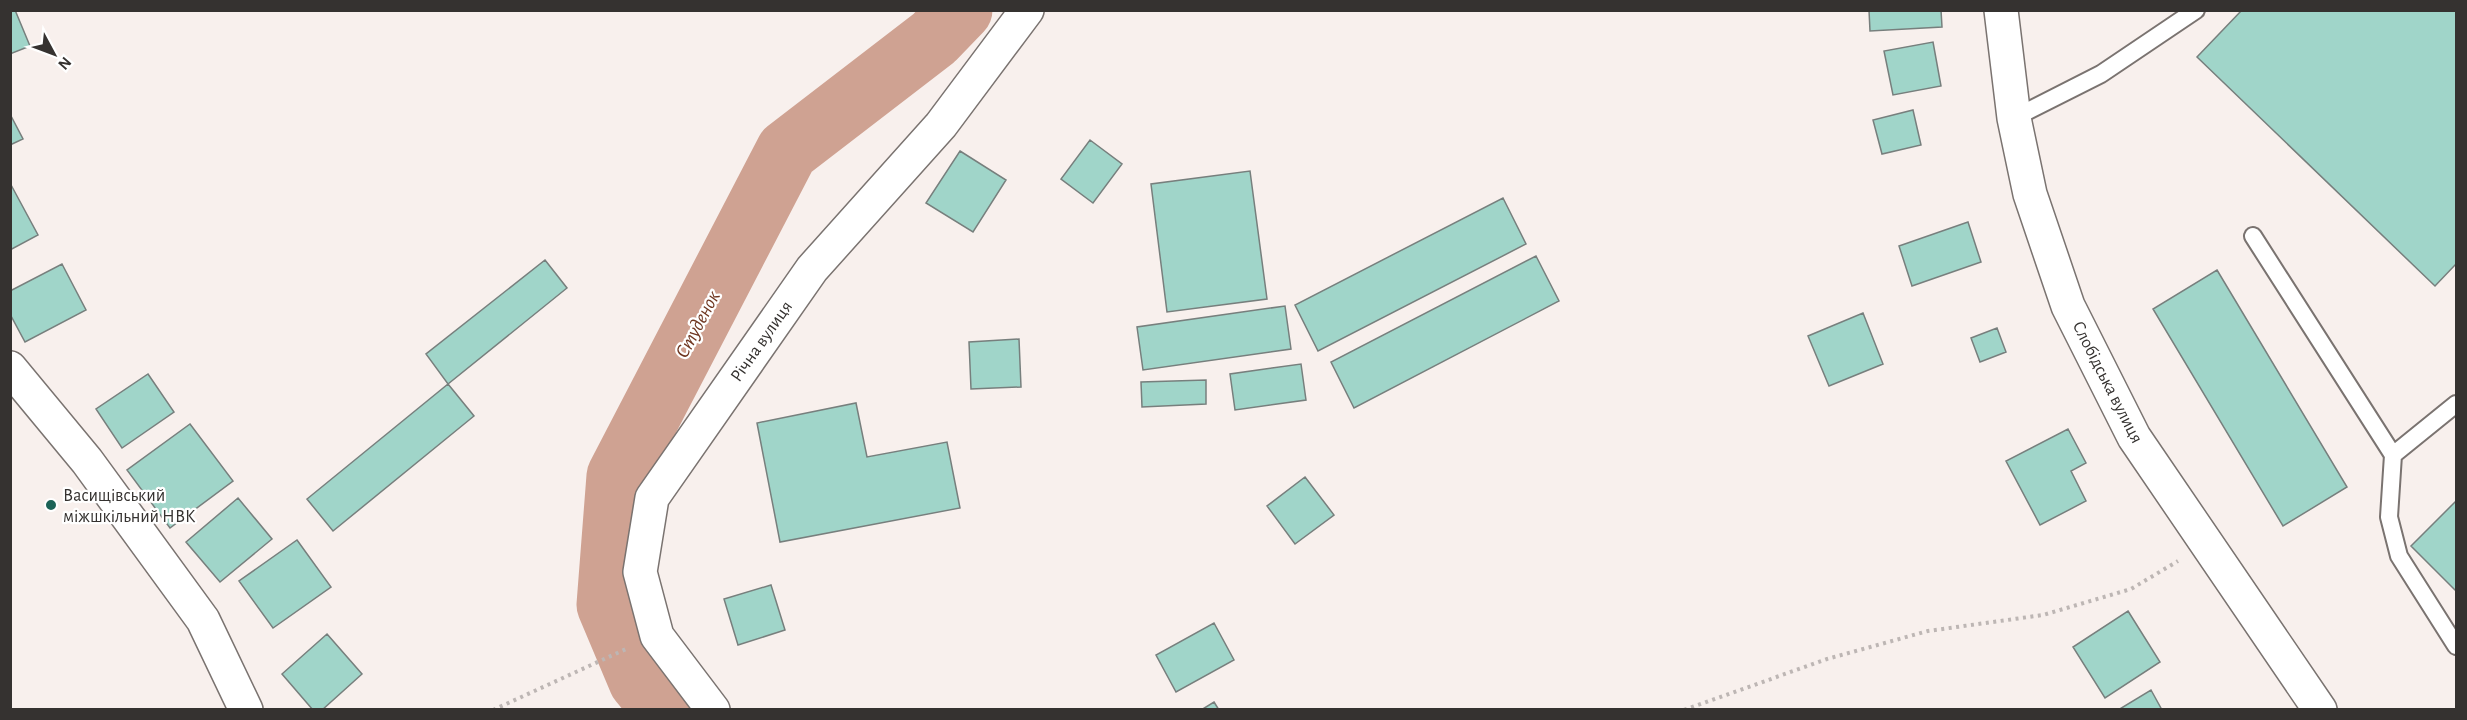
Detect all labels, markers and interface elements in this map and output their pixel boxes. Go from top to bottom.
north arrow [24,24,84,84]
text: N [55,54,74,73]
water label: Студенок [672,287,724,361]
street label: Річна вулиця [728,298,796,385]
street label: Слобідська вулиця [2069,318,2147,446]
place label: Васищівський міжшкільний НВК [63,487,196,526]
marker: Васищівський міжшкільний НВК [44,498,58,512]

